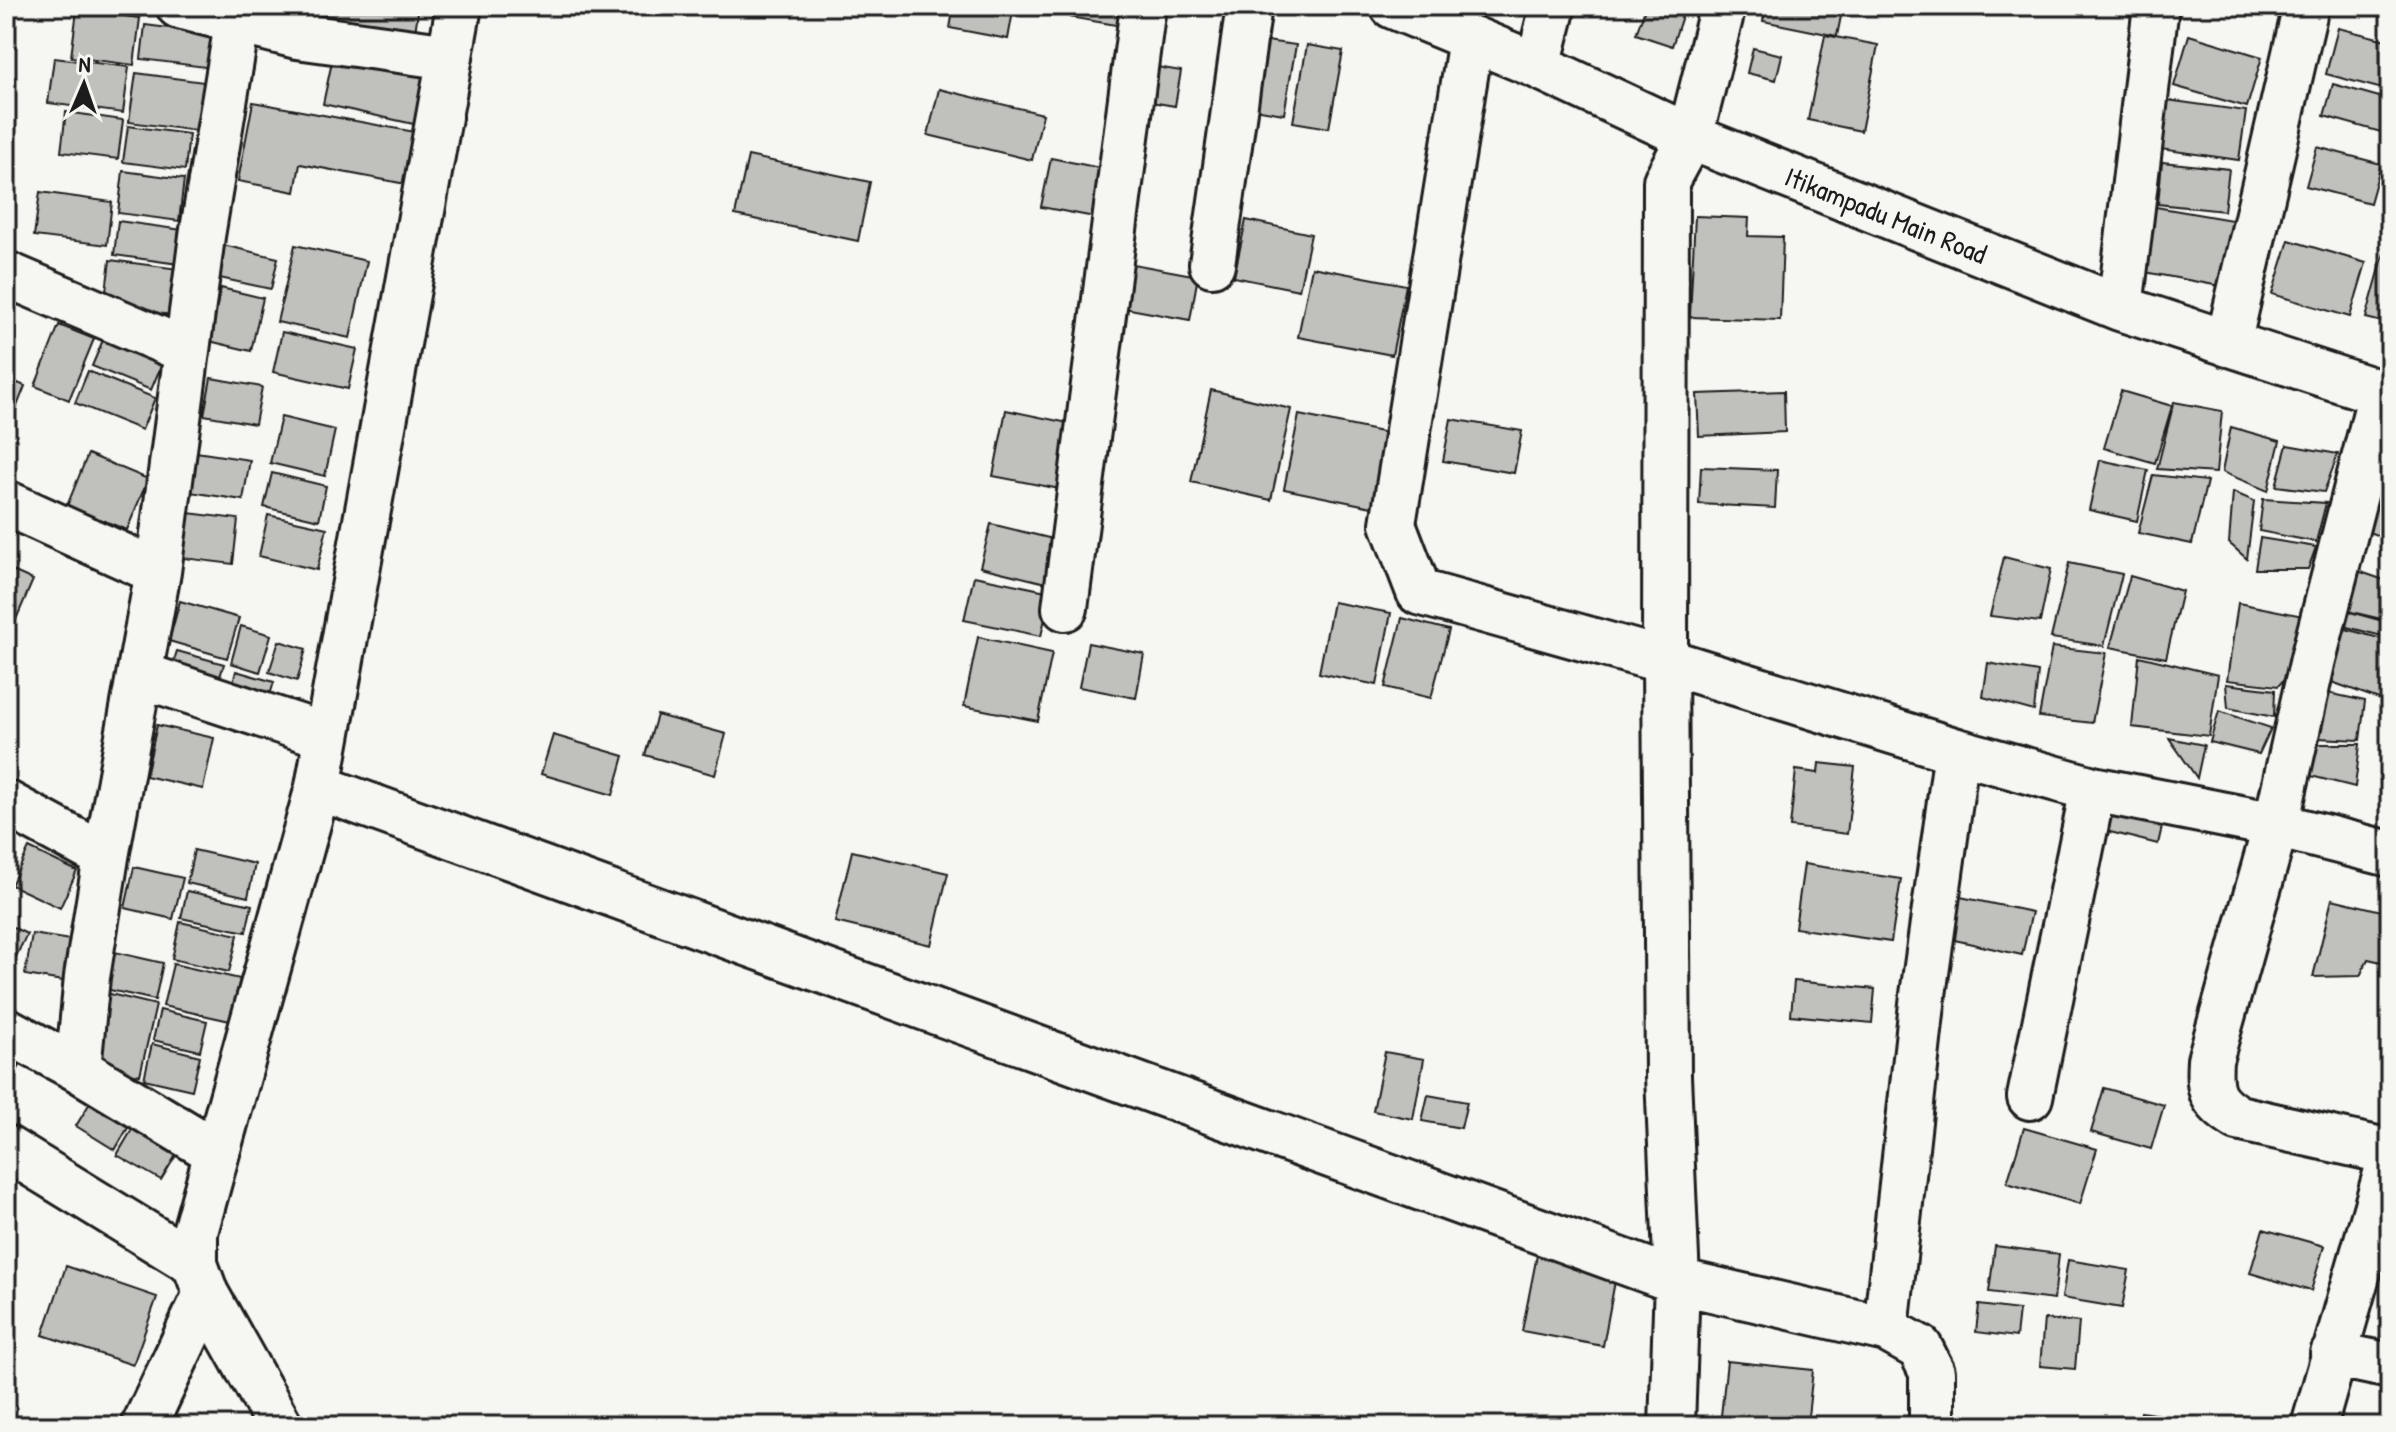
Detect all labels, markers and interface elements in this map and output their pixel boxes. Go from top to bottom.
north arrow [44,44,124,124]
text: N [78,49,91,79]
street label: Itikampadu Main Road [1779,157,1993,273]

